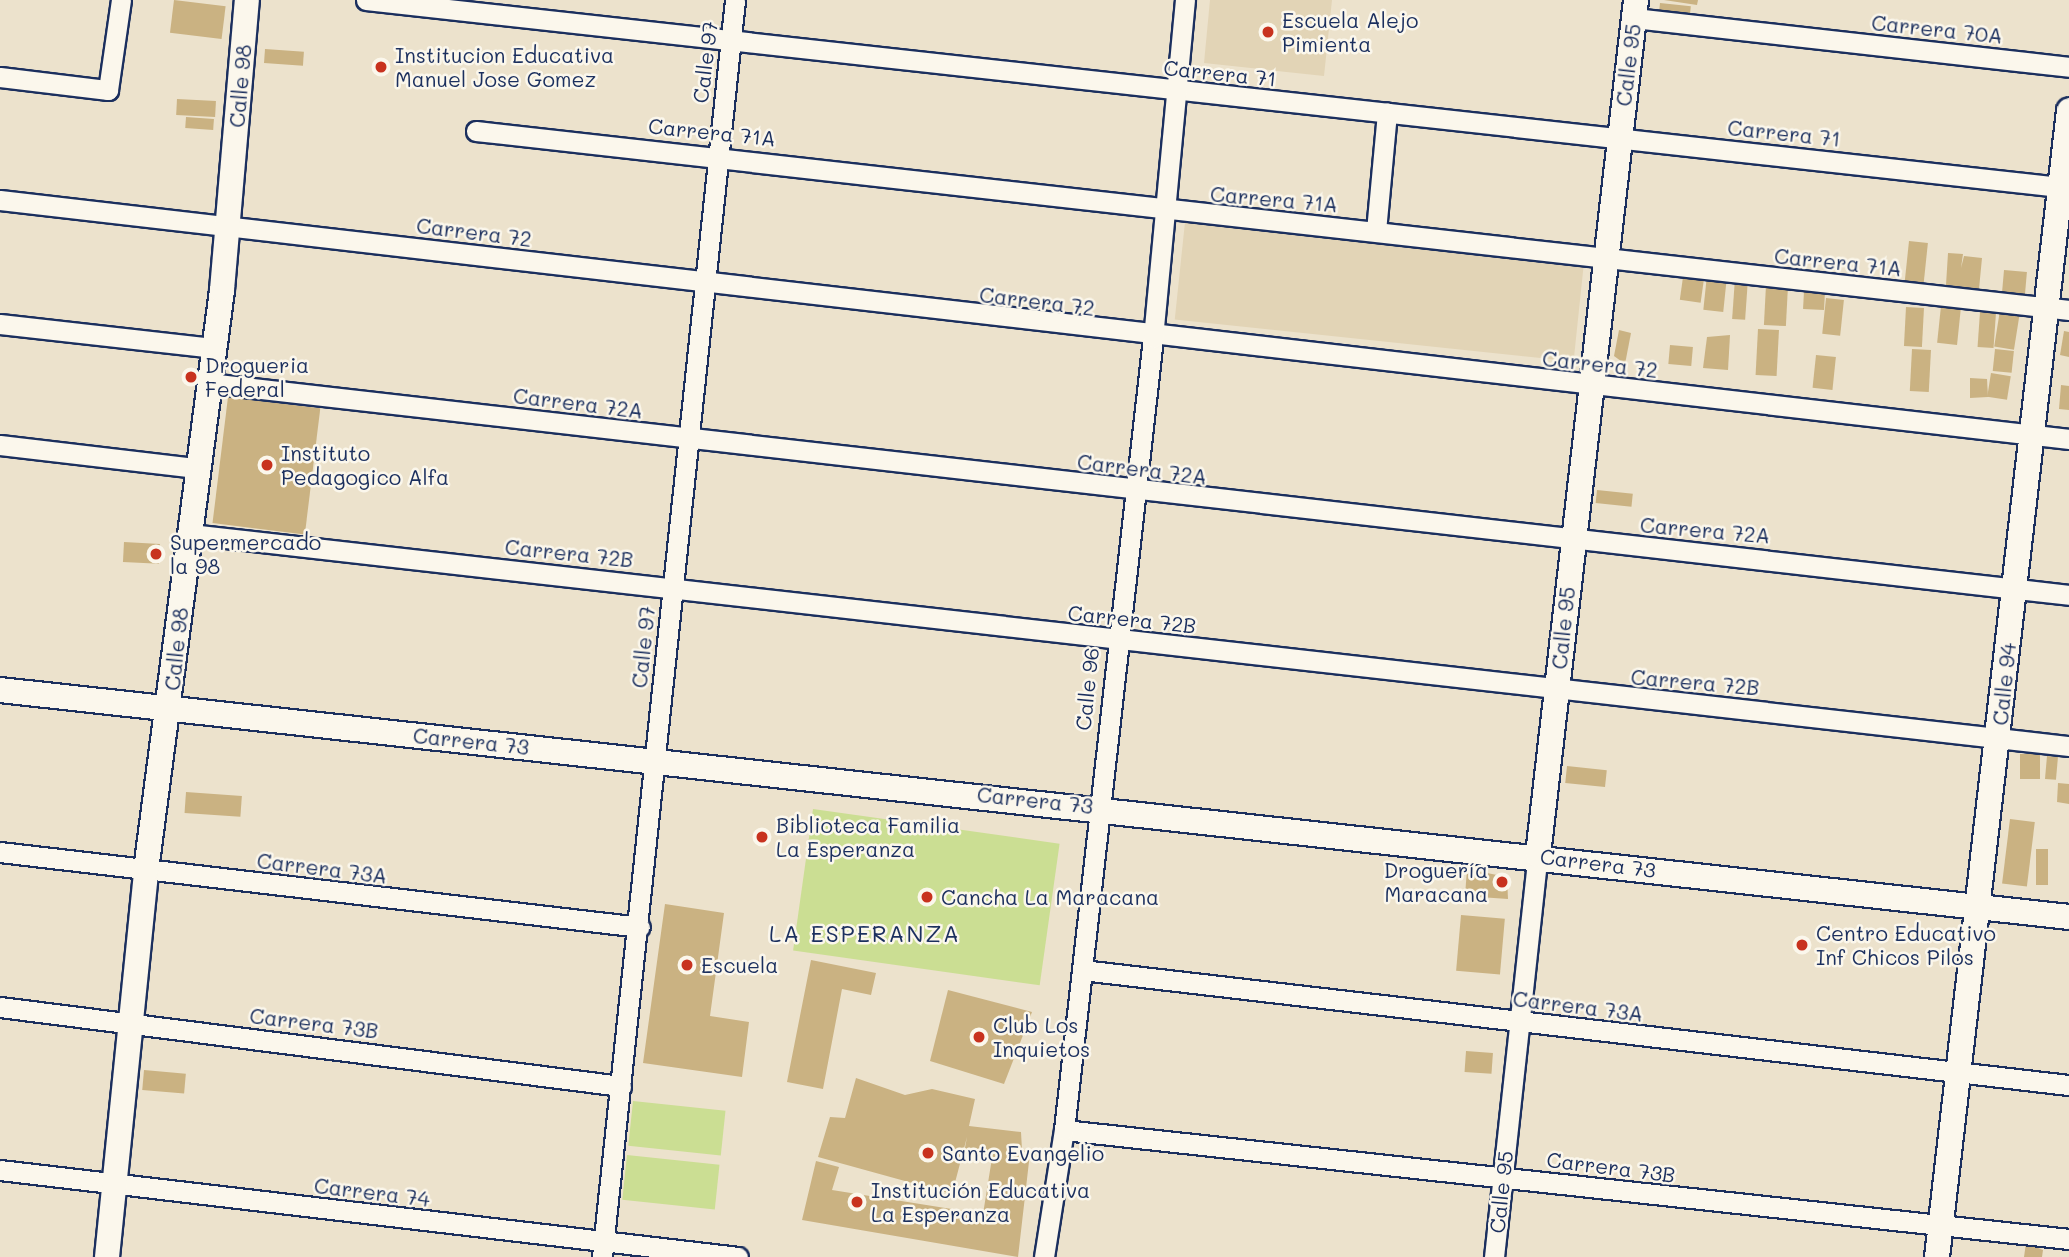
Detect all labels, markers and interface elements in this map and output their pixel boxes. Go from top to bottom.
place label: Escuela Alejo Pimienta [1282,7,1418,57]
street label: Carrera 70A [1870,10,2004,48]
street label: Calle 97 [687,20,723,104]
street label: Calle 95 [1610,22,1646,108]
marker: Escuela Alejo Pimienta [1260,24,1276,40]
place label: Institucion Educativa Manuel Jose Gomez [395,42,614,92]
street label: Calle 98 [224,43,256,129]
street label: Carrera 71 [1162,55,1278,91]
marker: Institucion Educativa Manuel Jose Gomez [373,59,389,75]
street label: Carrera 71A [647,113,777,151]
street label: Carrera 71 [1726,115,1842,151]
street label: Carrera 71A [1209,181,1339,217]
street label: Carrera 72 [415,212,533,252]
street label: Carrera 71A [1773,243,1903,281]
street label: Carrera 72 [978,281,1096,321]
street label: Carrera 72 [1541,345,1659,383]
place label: Drogueria Federal [205,352,309,402]
marker: Drogueria Federal [183,369,199,385]
street label: Carrera 72A [512,383,644,423]
place label: Instituto Pedagogico Alfa [281,440,449,490]
street label: Carrera 72A [1076,449,1208,489]
marker: Instituto Pedagogico Alfa [259,457,275,473]
street label: Carrera 72A [1639,512,1771,548]
place label: Supermercado la 98 [170,529,321,579]
street label: Carrera 72B [504,534,634,572]
marker: Supermercado la 98 [148,546,164,562]
street label: Calle 95 [1546,585,1580,671]
street label: Carrera 72B [1067,600,1197,638]
street label: Calle 97 [626,605,660,689]
street label: Calle 98 [159,606,193,692]
street label: Calle 94 [1987,641,2021,727]
street label: Calle 96 [1070,646,1104,732]
street label: Carrera 72B [1630,664,1760,700]
street label: Carrera 73 [412,722,530,760]
street label: Carrera 73 [976,781,1094,819]
place label: Biblioteca Familia La Esperanza [776,812,960,862]
marker: Biblioteca Familia La Esperanza [754,829,770,845]
street label: Carrera 73 [1539,843,1657,883]
street label: Carrera 73A [255,848,389,888]
place label: Droguería Maracana [1384,857,1488,907]
marker: Droguería Maracana [1494,874,1510,890]
place label: Cancha La Maracana [941,884,1159,910]
marker: Cancha La Maracana [919,889,935,905]
district label: LA ESPERANZA [771,919,959,947]
place label: Centro Educativo Inf Chicos Pilos [1816,920,1996,970]
marker: Centro Educativo Inf Chicos Pilos [1794,937,1810,953]
place label: Escuela [701,952,778,978]
marker: Escuela [679,957,695,973]
street label: Carrera 73A [1511,986,1645,1026]
street label: Carrera 73B [248,1003,380,1043]
place label: Club Los Inquietos [993,1012,1090,1062]
marker: Club Los Inquietos [971,1029,987,1045]
place label: Santo Evangelio [942,1140,1104,1166]
marker: Santo Evangelio [920,1145,936,1161]
street label: Carrera 73B [1545,1147,1677,1187]
street label: Calle 95 [1484,1149,1518,1235]
street label: Carrera 74 [313,1172,431,1212]
place label: Institución Educativa La Esperanza [871,1177,1090,1227]
marker: Institución Educativa La Esperanza [849,1194,865,1210]

